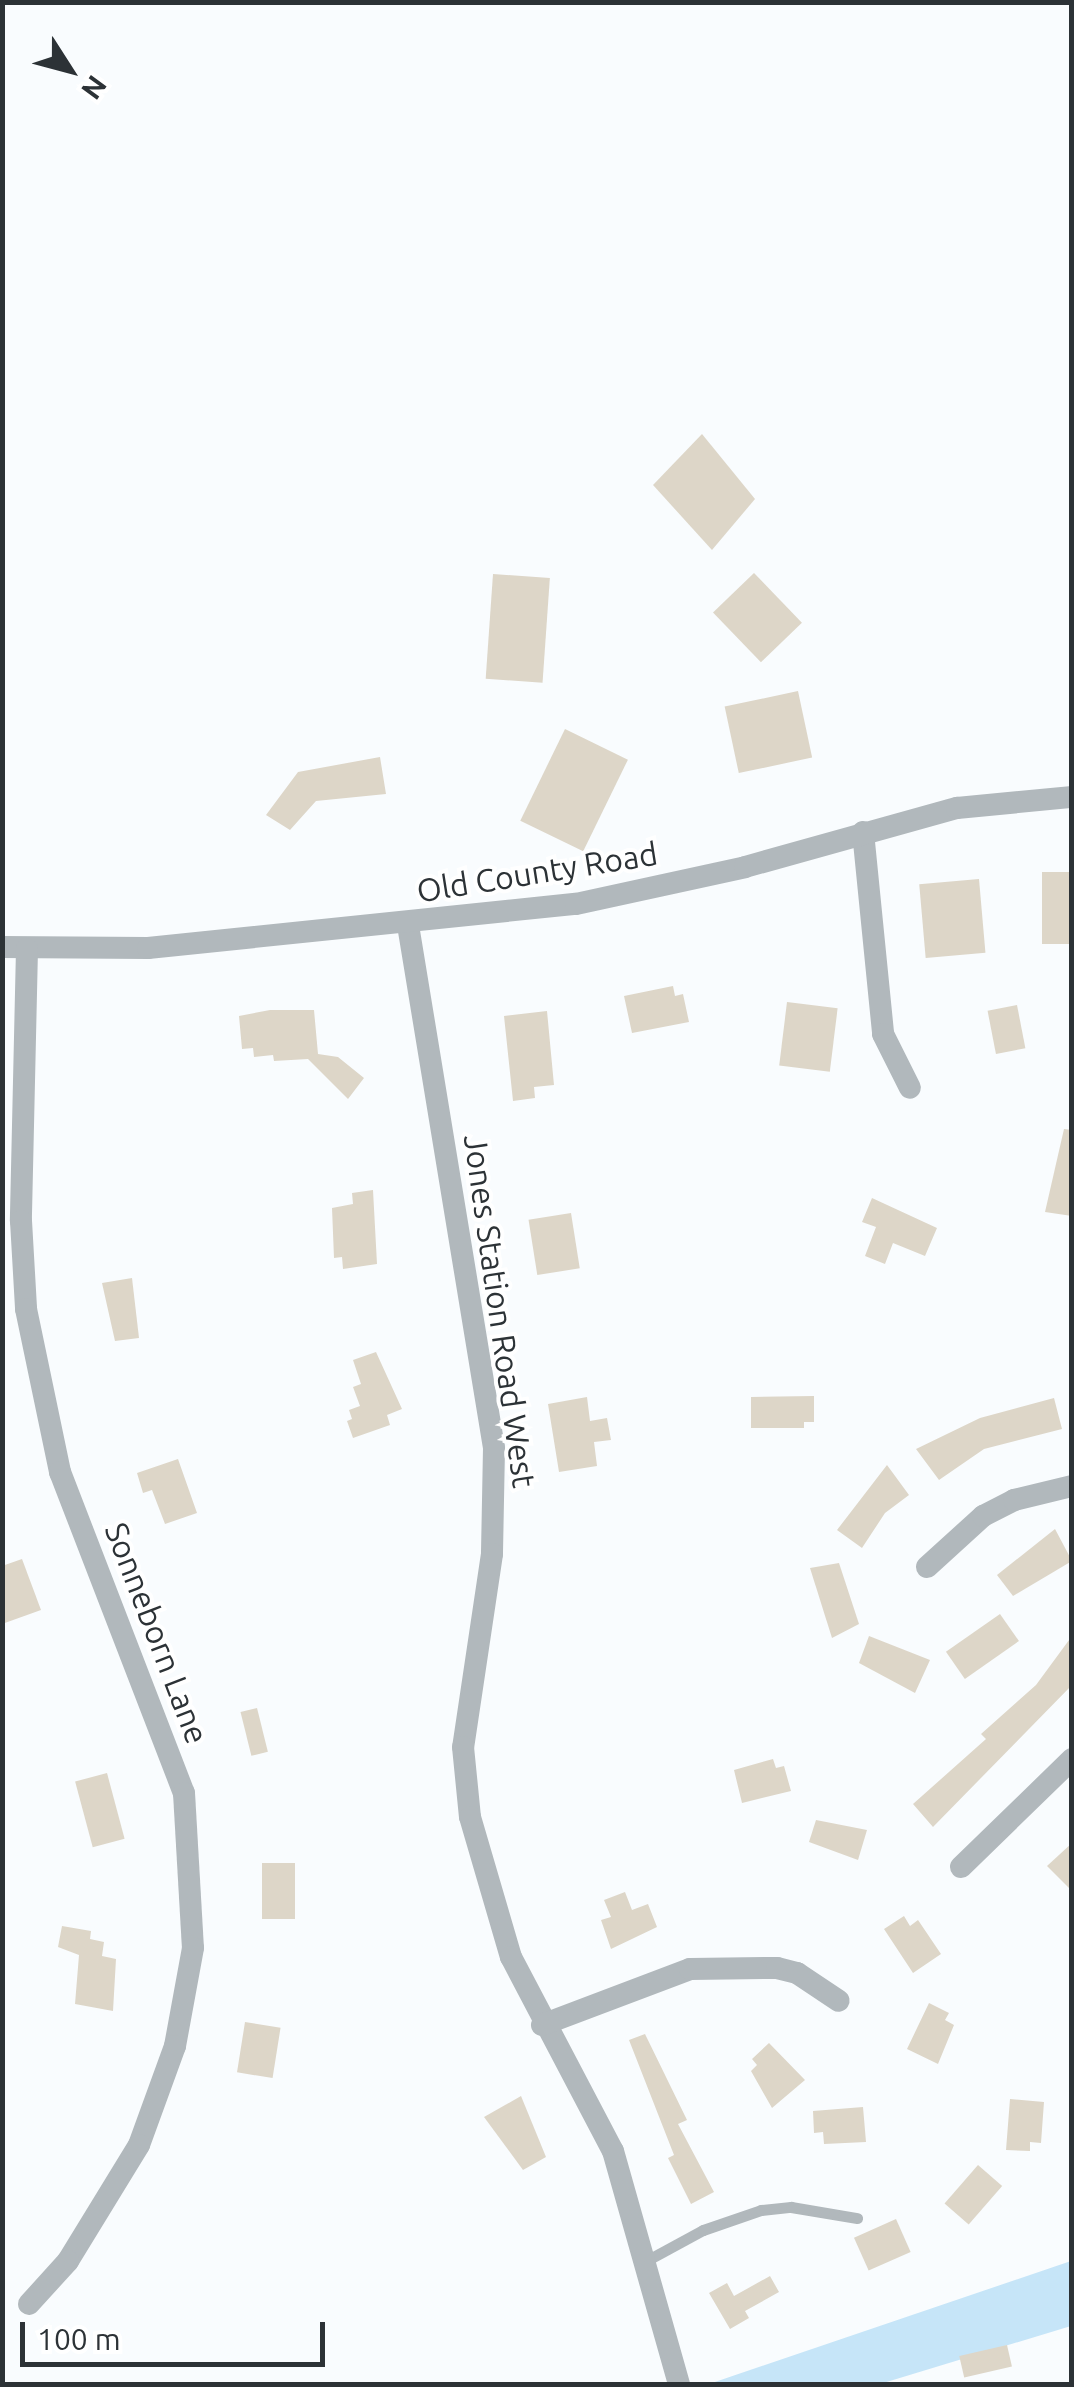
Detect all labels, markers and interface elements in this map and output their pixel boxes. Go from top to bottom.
north arrow [20,20,120,120]
text: N [76,70,113,105]
street label: Old County Road [414,834,660,910]
street label: Jones Station Road West [456,1132,544,1490]
street label: Sonneborn Lane [97,1517,217,1749]
scale bar [25,2302,330,2364]
text: 100 m [37,2322,121,2356]

